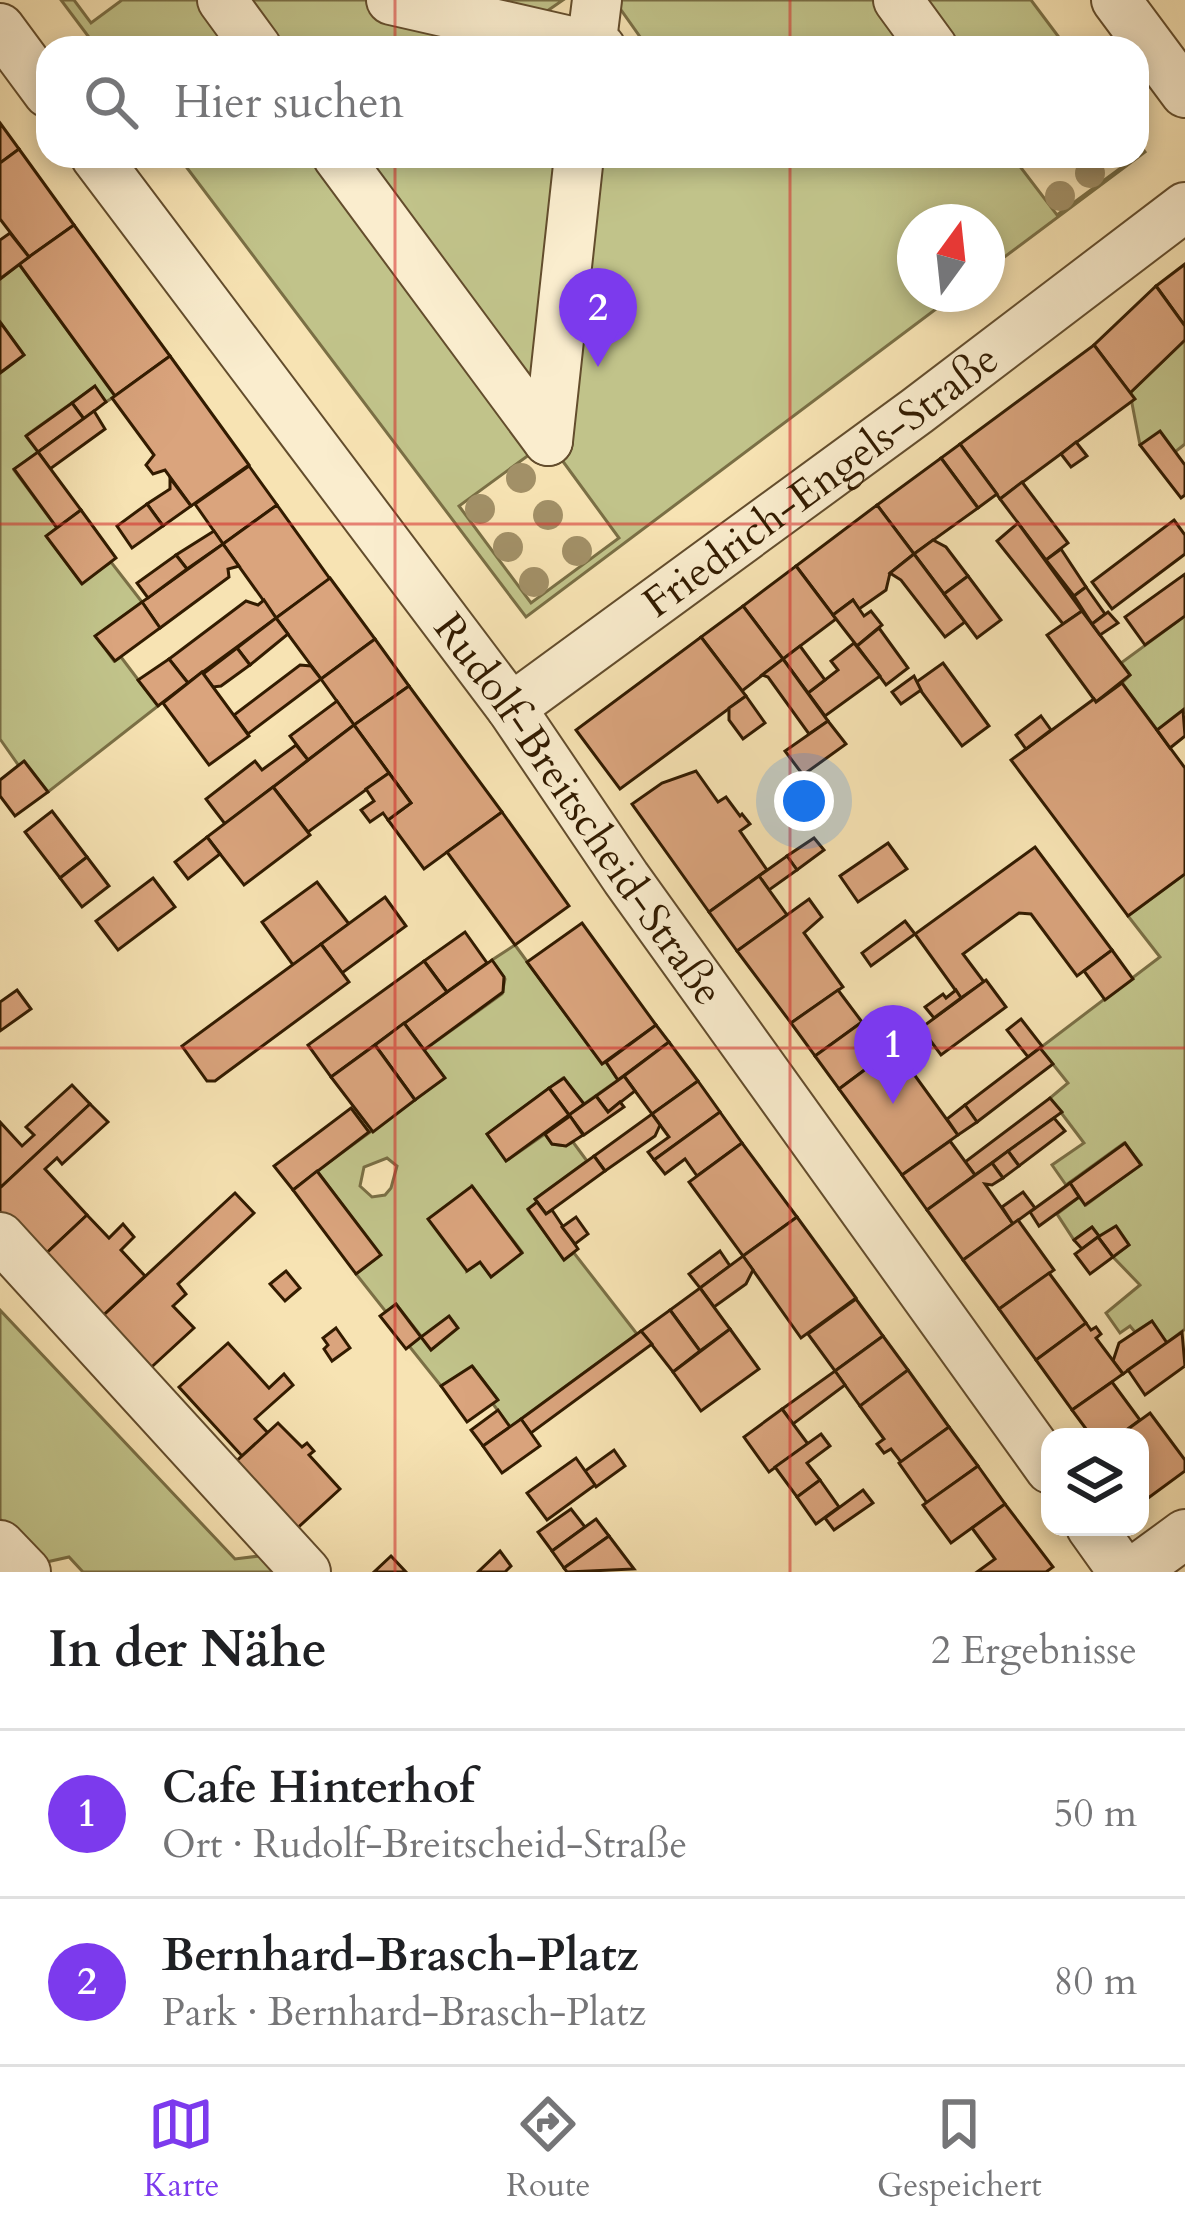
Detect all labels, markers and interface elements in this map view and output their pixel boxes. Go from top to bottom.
search box [36,36,1149,168]
icon: search [78,69,144,135]
text: Hier suchen [174,72,404,133]
north arrow [897,204,1005,312]
pin: 2 [559,268,637,367]
street label: Friedrich-Engels-Straße [631,331,1010,631]
street label: Rudolf-Breitscheid-Straße [421,601,737,1017]
your location [774,771,834,831]
pin: 1 [854,1005,932,1104]
map controls [1041,1428,1149,1536]
button: layers [1041,1428,1149,1536]
text: In der Nähe [48,1615,327,1685]
text: 2 Ergebnisse [931,1624,1137,1677]
text: Cafe Hinterhof [162,1757,474,1818]
text: 1 [77,1787,97,1840]
text: 50 m [1054,1787,1137,1840]
text: Ort · Rudolf-Breitscheid-Straße [162,1818,687,1871]
text: Bernhard-Brasch-Platz [162,1925,639,1986]
text: 2 [77,1955,97,2008]
text: 80 m [1054,1955,1137,2008]
text: Park · Bernhard-Brasch-Platz [162,1986,646,2039]
tab: Karte [143,2091,220,2208]
tab: Route [506,2091,590,2208]
tab: Gespeichert [877,2091,1042,2208]

